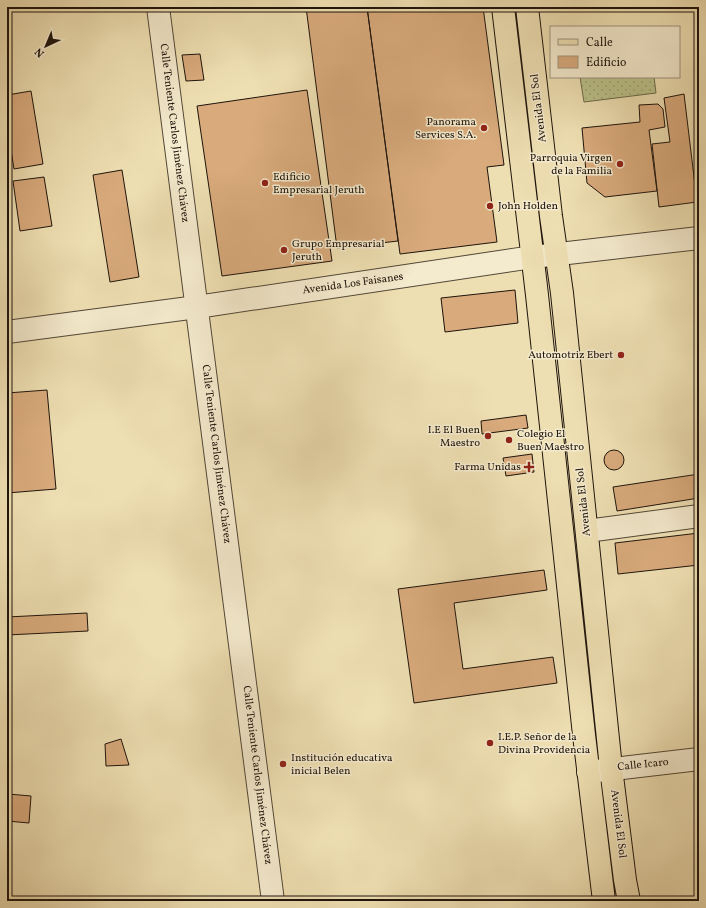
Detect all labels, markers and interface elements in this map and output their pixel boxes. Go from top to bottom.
north arrow [26,26,66,66]
legend [550,26,680,78]
text: Calle [586,35,613,51]
street label: Calle Teniente Carlos Jiménez Chávez [156,43,192,224]
text: N [32,44,48,60]
text: Edificio [586,55,626,71]
street label: Avenida El Sol [527,73,551,143]
place label: Panorama Services S.A. [415,115,477,143]
marker: Panorama Services S.A. [479,123,489,133]
place label: Parroquia Virgen de la Familia [530,151,613,179]
marker: Parroquia Virgen de la Familia [615,159,625,169]
place label: Edificio Empresarial Jeruth [273,170,365,198]
marker: Edificio Empresarial Jeruth [260,178,270,188]
place label: John Holden [498,199,558,214]
marker: John Holden [485,201,495,211]
place label: Grupo Empresarial Jeruth [292,237,385,265]
marker: Grupo Empresarial Jeruth [279,245,289,255]
street label: Avenida Los Faisanes [302,269,405,299]
place label: Automotriz Ebert [528,348,613,363]
marker: Automotriz Ebert [616,350,626,360]
street label: Calle Teniente Carlos Jiménez Chávez [198,364,234,545]
place label: I.E El Buen Maestro [428,423,480,451]
place label: Colegio El Buen Maestro [517,427,584,455]
marker: I.E El Buen Maestro [483,431,493,441]
marker: Colegio El Buen Maestro [504,435,514,445]
place label: Farma Unidas [454,460,521,475]
marker: Farma Unidas [524,462,534,472]
street label: Avenida El Sol [573,467,595,537]
street label: Calle Teniente Carlos Jiménez Chávez [239,685,275,866]
place label: I.E.P. Señor de la Divina Providencia [498,730,591,758]
marker: I.E.P. Señor de la Divina Providencia [485,738,495,748]
place label: Institución educativa inicial Belen [291,751,393,779]
street label: Calle Icaro [617,755,669,775]
marker: Institución educativa inicial Belen [278,759,288,769]
street label: Avenida El Sol [606,789,630,859]

